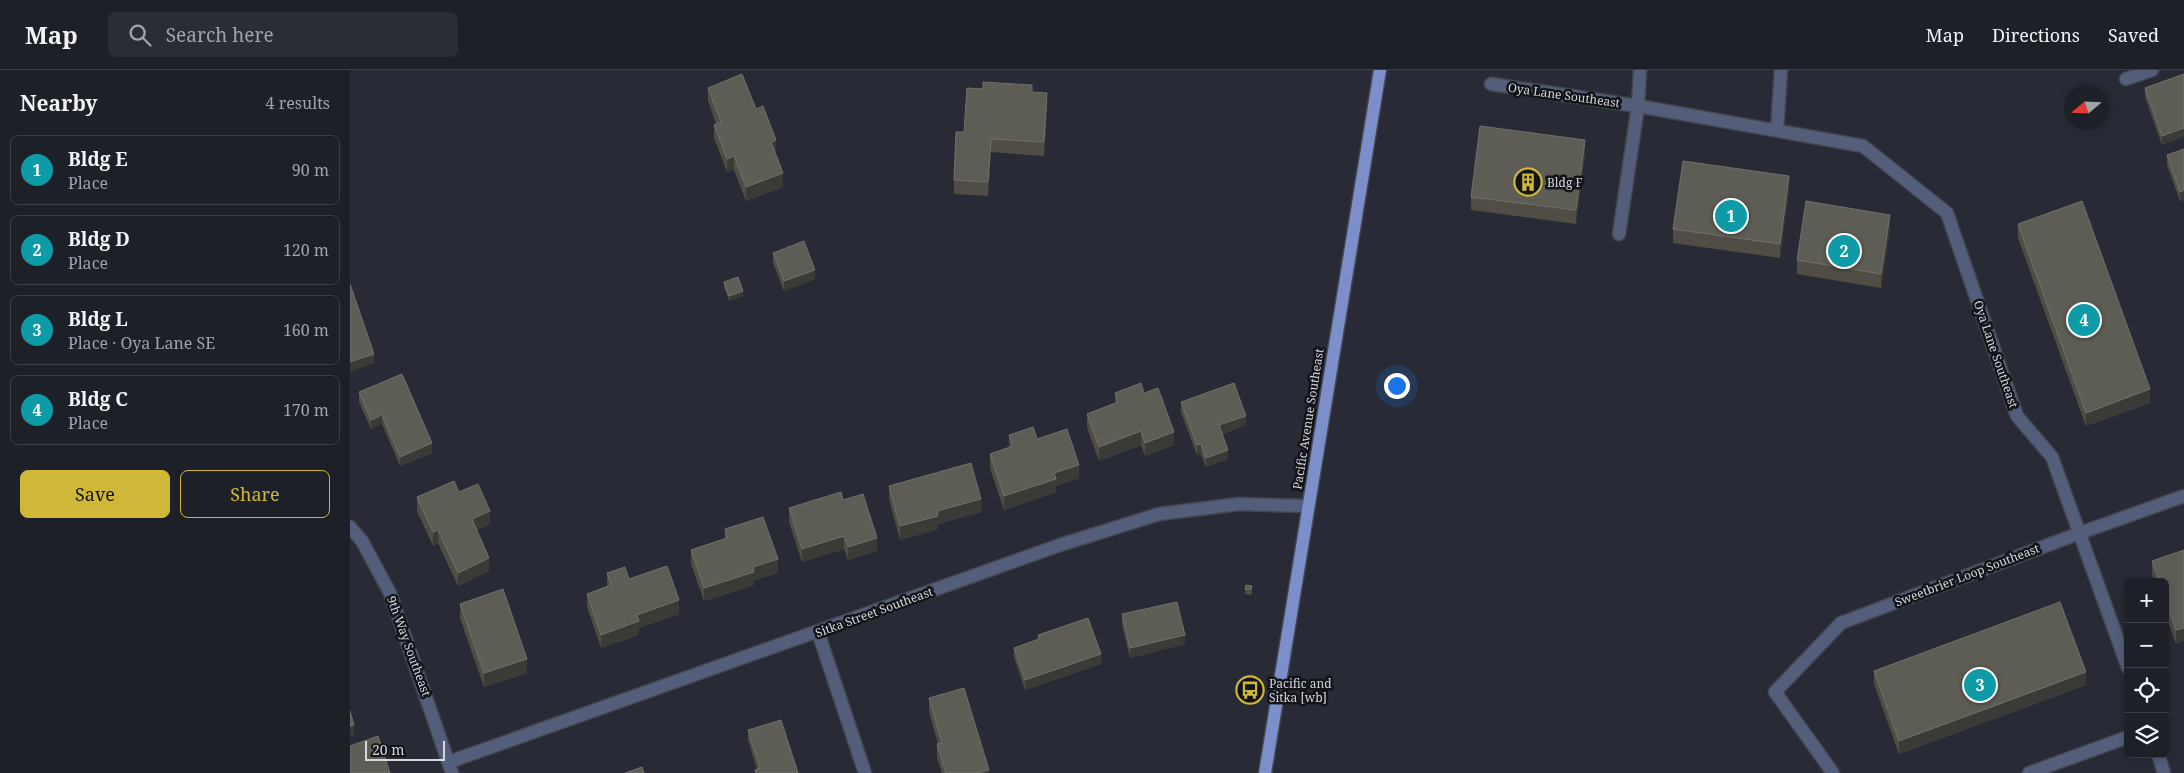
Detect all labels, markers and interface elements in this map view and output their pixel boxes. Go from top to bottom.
search box [108,12,458,57]
text: Map [25,18,78,51]
icon: search [126,21,154,49]
text: Search here [166,22,274,48]
text: Map [1926,23,1964,47]
text: Directions [1992,23,2080,47]
text: Saved [2108,23,2159,47]
street label: Oya Lane Southeast [1507,79,1621,111]
north arrow [2064,85,2109,130]
text: Nearby [20,89,98,117]
text: 4 results [266,92,330,114]
text: Bldg E [68,146,128,172]
text: 1 [32,159,42,181]
text: 90 m [292,159,329,181]
building icon: Bldg F [1513,167,1543,197]
text: Place [68,172,108,194]
place label: Bldg F [1547,174,1583,191]
pin: 1 [1715,197,1747,235]
text: Bldg D [68,226,130,252]
pin: 2 [1828,232,1860,270]
text: 2 [32,239,42,261]
text: 120 m [283,239,329,261]
text: Place [68,252,108,274]
street label: Oya Lane Southeast [1970,298,2022,410]
pin: 4 [2068,301,2100,339]
text: Bldg L [68,306,128,332]
text: 3 [32,319,42,341]
text: 160 m [283,319,329,341]
text: Place · Oya Lane SE [68,332,215,354]
street label: Pacific Avenue Southeast [1288,347,1328,491]
your location [1384,373,1410,399]
text: Bldg C [68,386,128,412]
text: 4 [32,399,42,421]
text: 170 m [283,399,329,421]
text: Place [68,412,108,434]
button: Save [20,470,170,518]
button: Share [180,470,330,518]
street label: Sweetbrier Loop Southeast [1892,540,2042,610]
map controls [2124,578,2169,758]
button: + [2124,578,2169,623]
street label: Sitka Street Southeast [813,583,935,641]
street label: 9th Way Southeast [383,594,435,698]
button: − [2124,623,2169,668]
pin: 3 [1964,666,1996,704]
button: locate [2124,668,2169,713]
bus stop icon: Pacific and Sitka [wb] [1235,675,1265,705]
place label: Pacific and Sitka [wb] [1269,675,1332,706]
button: layers [2124,713,2169,758]
scale bar [365,738,445,761]
text: 20 m [372,740,405,759]

